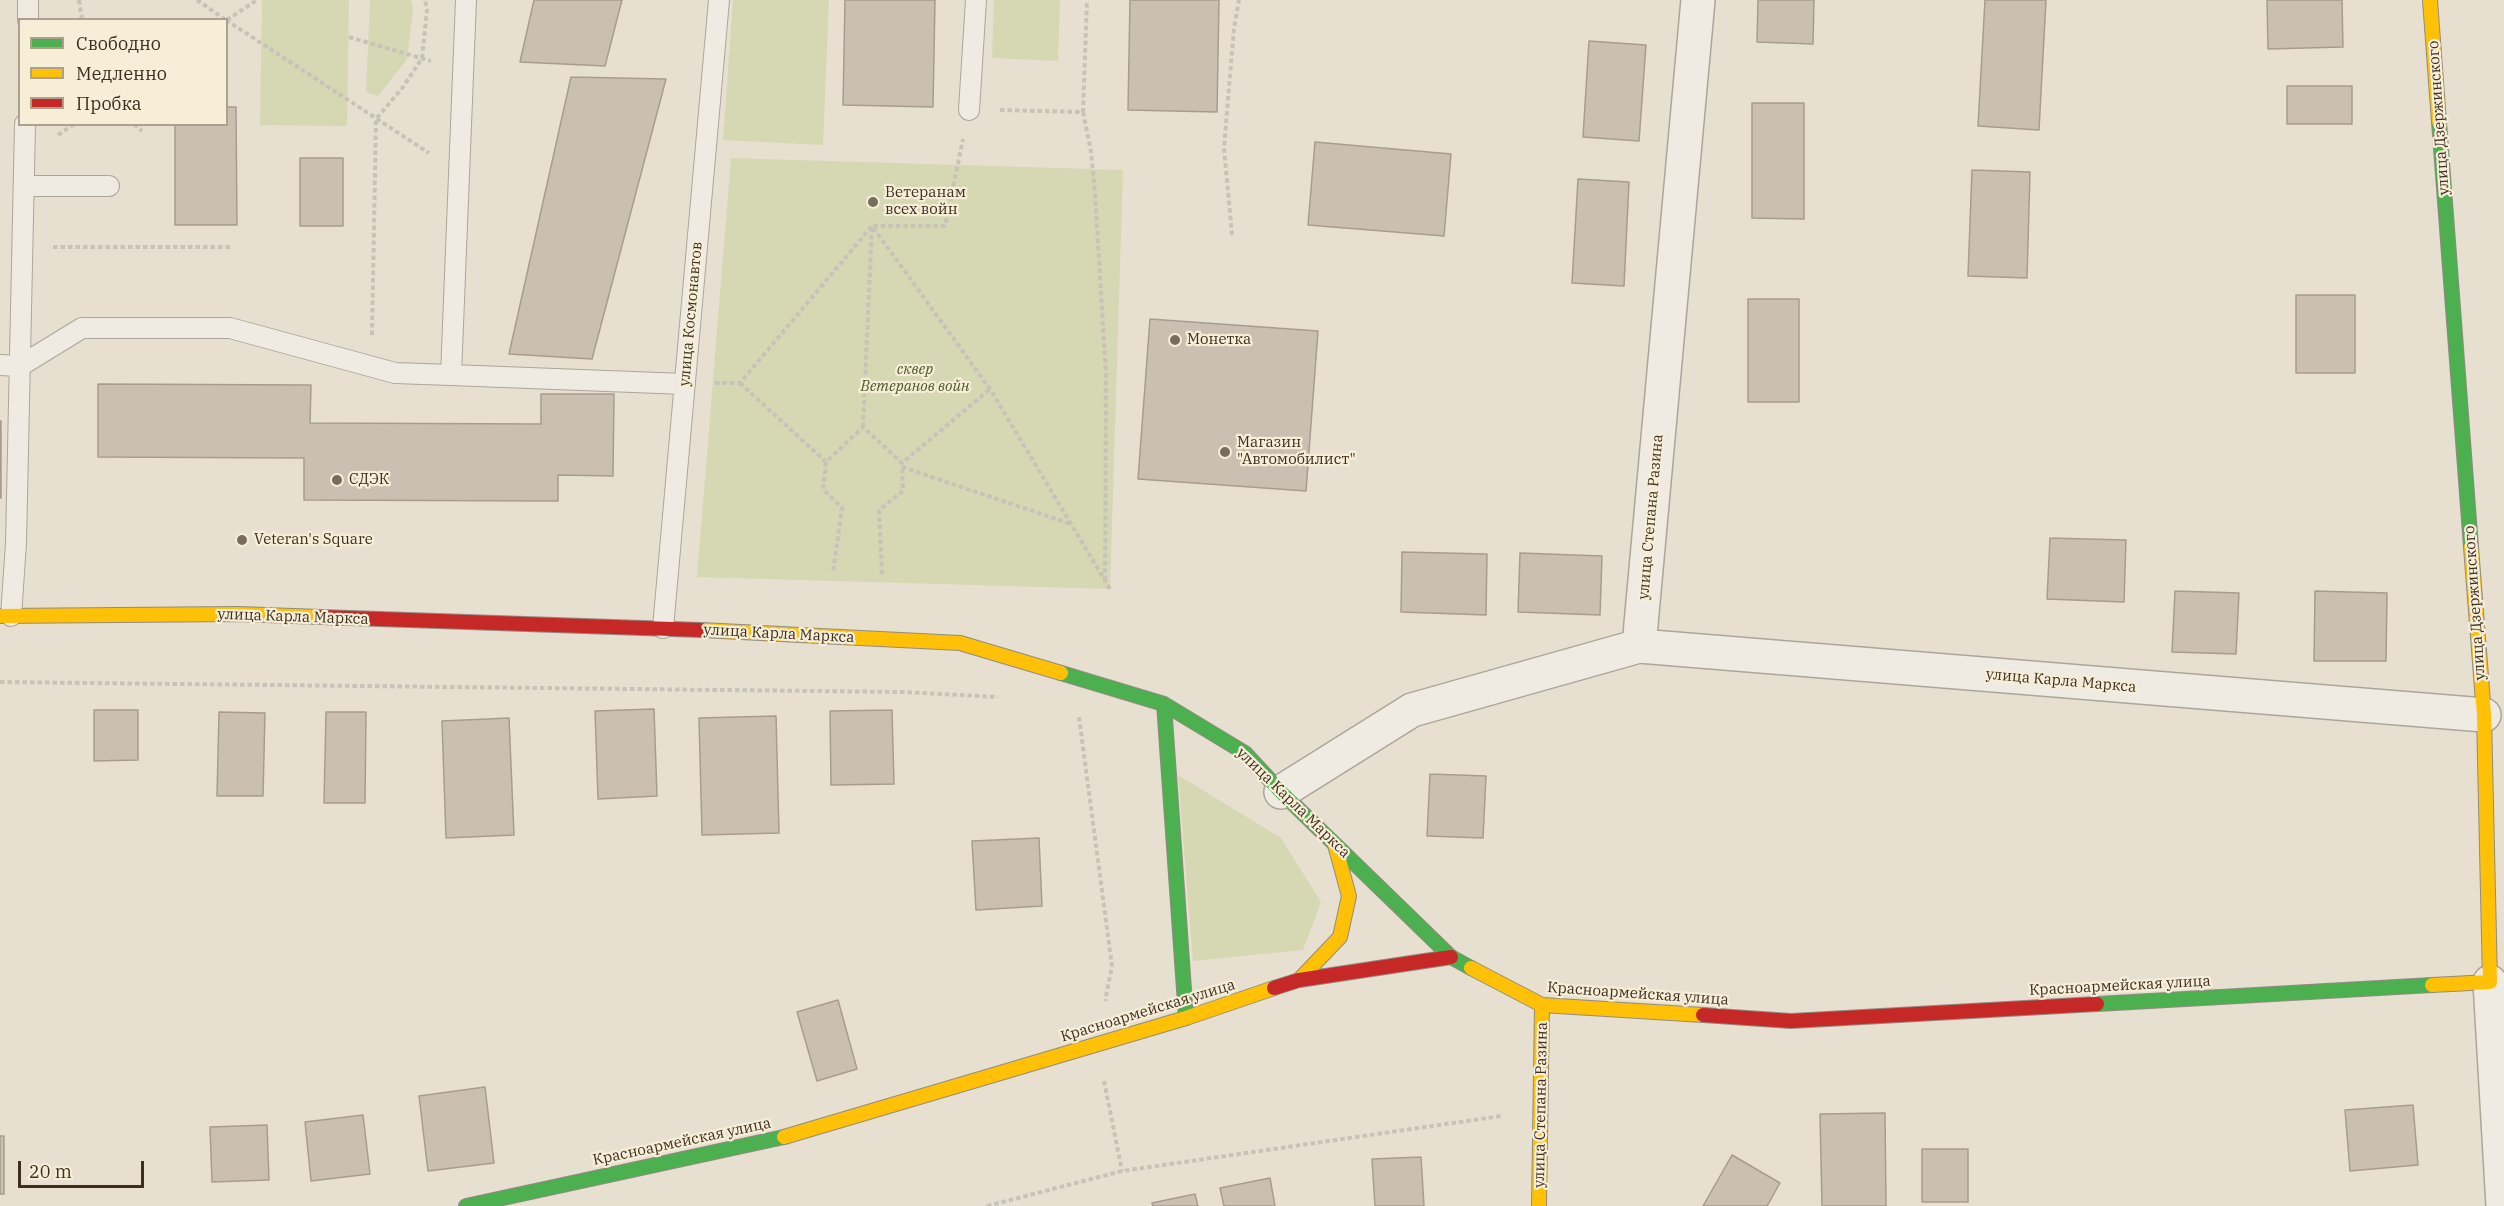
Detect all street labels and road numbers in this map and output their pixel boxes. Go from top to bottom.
street label: улица Дзержинского [2425,40,2453,196]
street label: улица Космонавтов [676,241,706,387]
street label: улица Степана Разина [1635,434,1667,600]
street label: улица Дзержинского [2461,525,2489,681]
street label: улица Карла Маркса [217,605,369,629]
street label: улица Карла Маркса [703,621,855,647]
street label: улица Карла Маркса [1985,665,2137,697]
street label: улица Карла Маркса [1232,744,1354,862]
street label: Красноармейская улица [2029,972,2211,1000]
street label: Красноармейская улица [1059,976,1237,1046]
street label: Красноармейская улица [1547,979,1729,1009]
street label: улица Степана Разина [1531,1022,1551,1188]
street label: Красноармейская улица [591,1114,773,1170]

